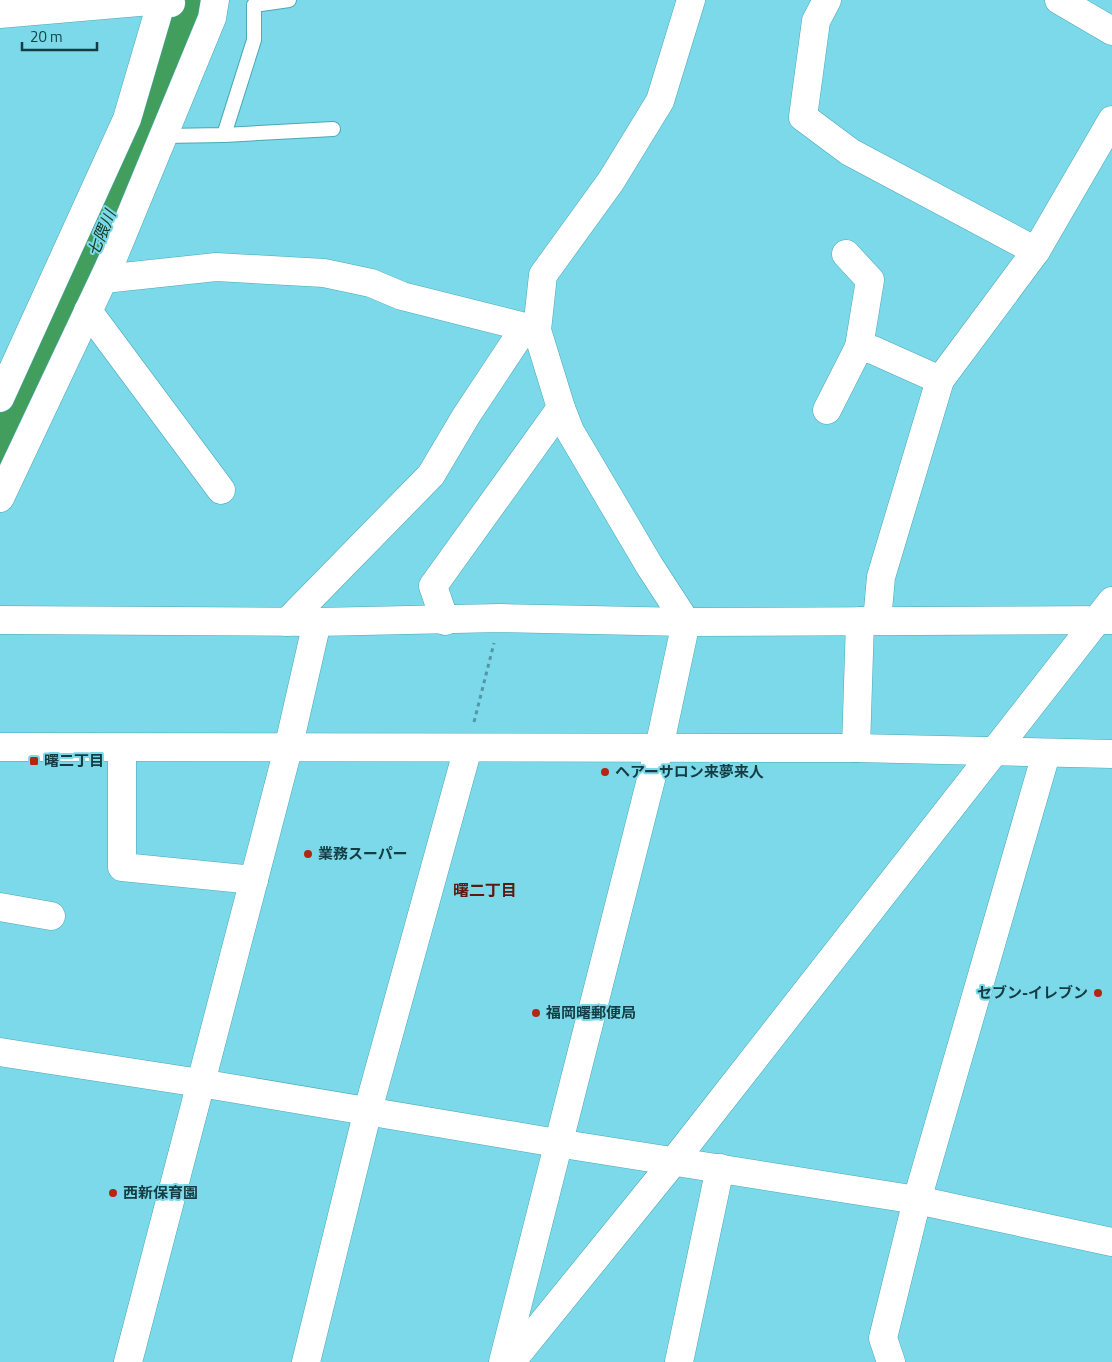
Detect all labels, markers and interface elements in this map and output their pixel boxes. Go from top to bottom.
scale bar [22,20,98,52]
text: 20 m [30,25,63,48]
water label: 七隈川 [81,204,122,260]
place label: 曙二丁目 [44,749,104,772]
marker: 曙二丁目 [28,755,40,767]
place label: ヘアーサロン来夢来人 [615,760,764,783]
marker: ヘアーサロン来夢来人 [599,766,611,778]
place label: 業務スーパー [318,842,408,865]
marker: 業務スーパー [302,848,314,860]
district label: 曙二丁目 [453,878,517,902]
place label: セブン-イレブン [977,981,1088,1004]
marker: セブン-イレブン [1092,987,1104,999]
place label: 福岡曙郵便局 [545,1001,636,1024]
marker: 福岡曙郵便局 [530,1007,542,1019]
place label: 西新保育園 [123,1181,198,1204]
marker: 西新保育園 [107,1187,119,1199]

